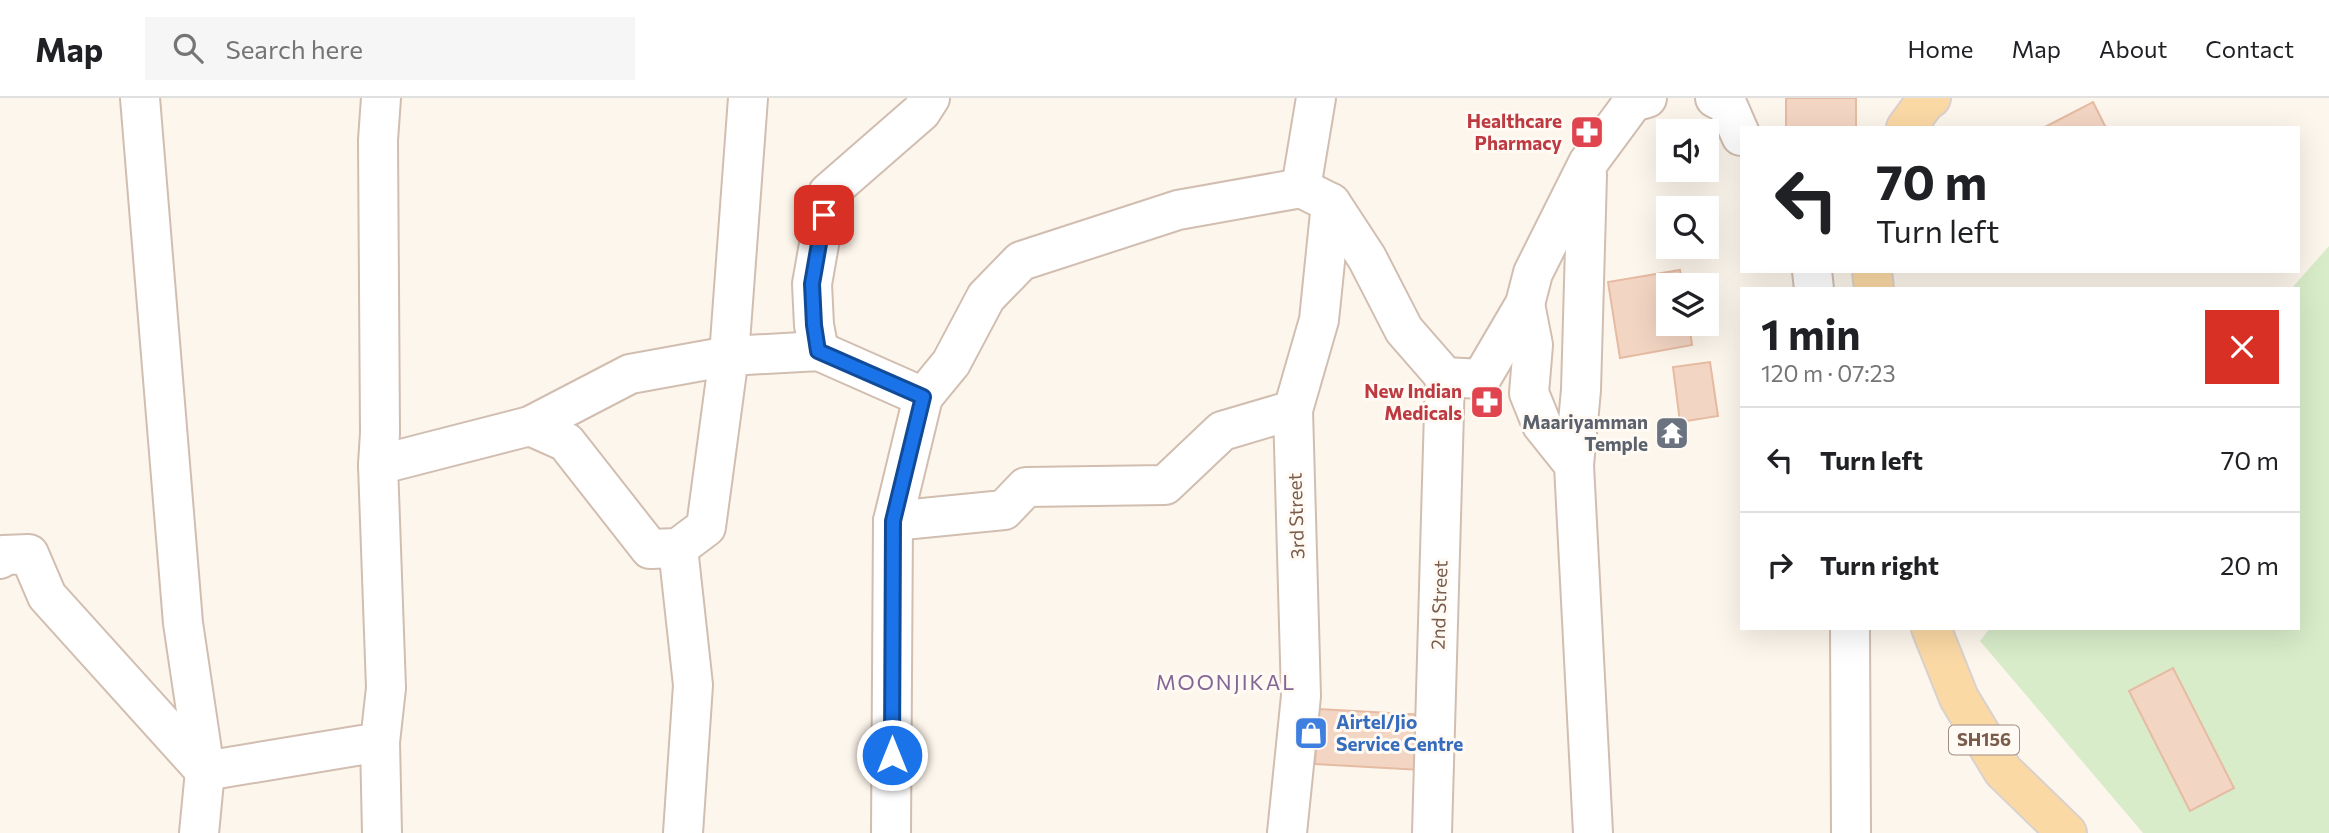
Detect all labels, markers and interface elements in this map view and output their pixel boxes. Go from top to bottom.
search box [145,17,635,80]
text: Map [35,28,103,69]
icon: search [169,29,207,67]
text: Search here [225,33,363,64]
text: Home [1908,34,1974,63]
text: Map [2012,34,2061,63]
text: About [2099,34,2167,63]
text: Contact [2205,34,2294,63]
place label: Healthcare Pharmacy [1467,109,1563,154]
pharmacy icon: Healthcare Pharmacy [1568,113,1606,151]
map controls [1656,119,1719,336]
button: sound [1656,119,1719,182]
text: 70 m [1876,150,1987,210]
icon: left [1761,154,1852,245]
pin [794,185,854,245]
icon: arrive [805,196,843,234]
button: search [1656,196,1719,259]
text: Turn left [1876,210,2000,250]
button: layers [1656,273,1719,336]
text: 1 min [1761,307,1861,359]
button: close [2205,310,2279,384]
text: 120 m · 07:23 [1761,359,1896,387]
place label: New Indian Medicals [1364,379,1462,424]
pharmacy icon: New Indian Medicals [1468,383,1506,421]
place label: Maariyamman Temple [1522,410,1648,455]
temple icon: Maariyamman Temple [1653,414,1691,452]
icon: left [1761,441,1799,479]
text: Turn left [1820,444,1923,475]
text: 70 m [2221,444,2279,475]
street label: 3rd Street [1282,472,1309,560]
icon: right [1761,546,1799,584]
text: Turn right [1820,549,1939,580]
text: 20 m [2220,549,2279,580]
street label: 2nd Street [1425,560,1452,650]
district label: MOONJIKAL [1156,669,1296,694]
place label: Airtel/Jio Service Centre [1336,710,1463,755]
shop icon: Airtel/Jio Service Centre [1292,714,1330,752]
position arrow [855,718,929,792]
road number: SH156 [1949,726,2019,754]

